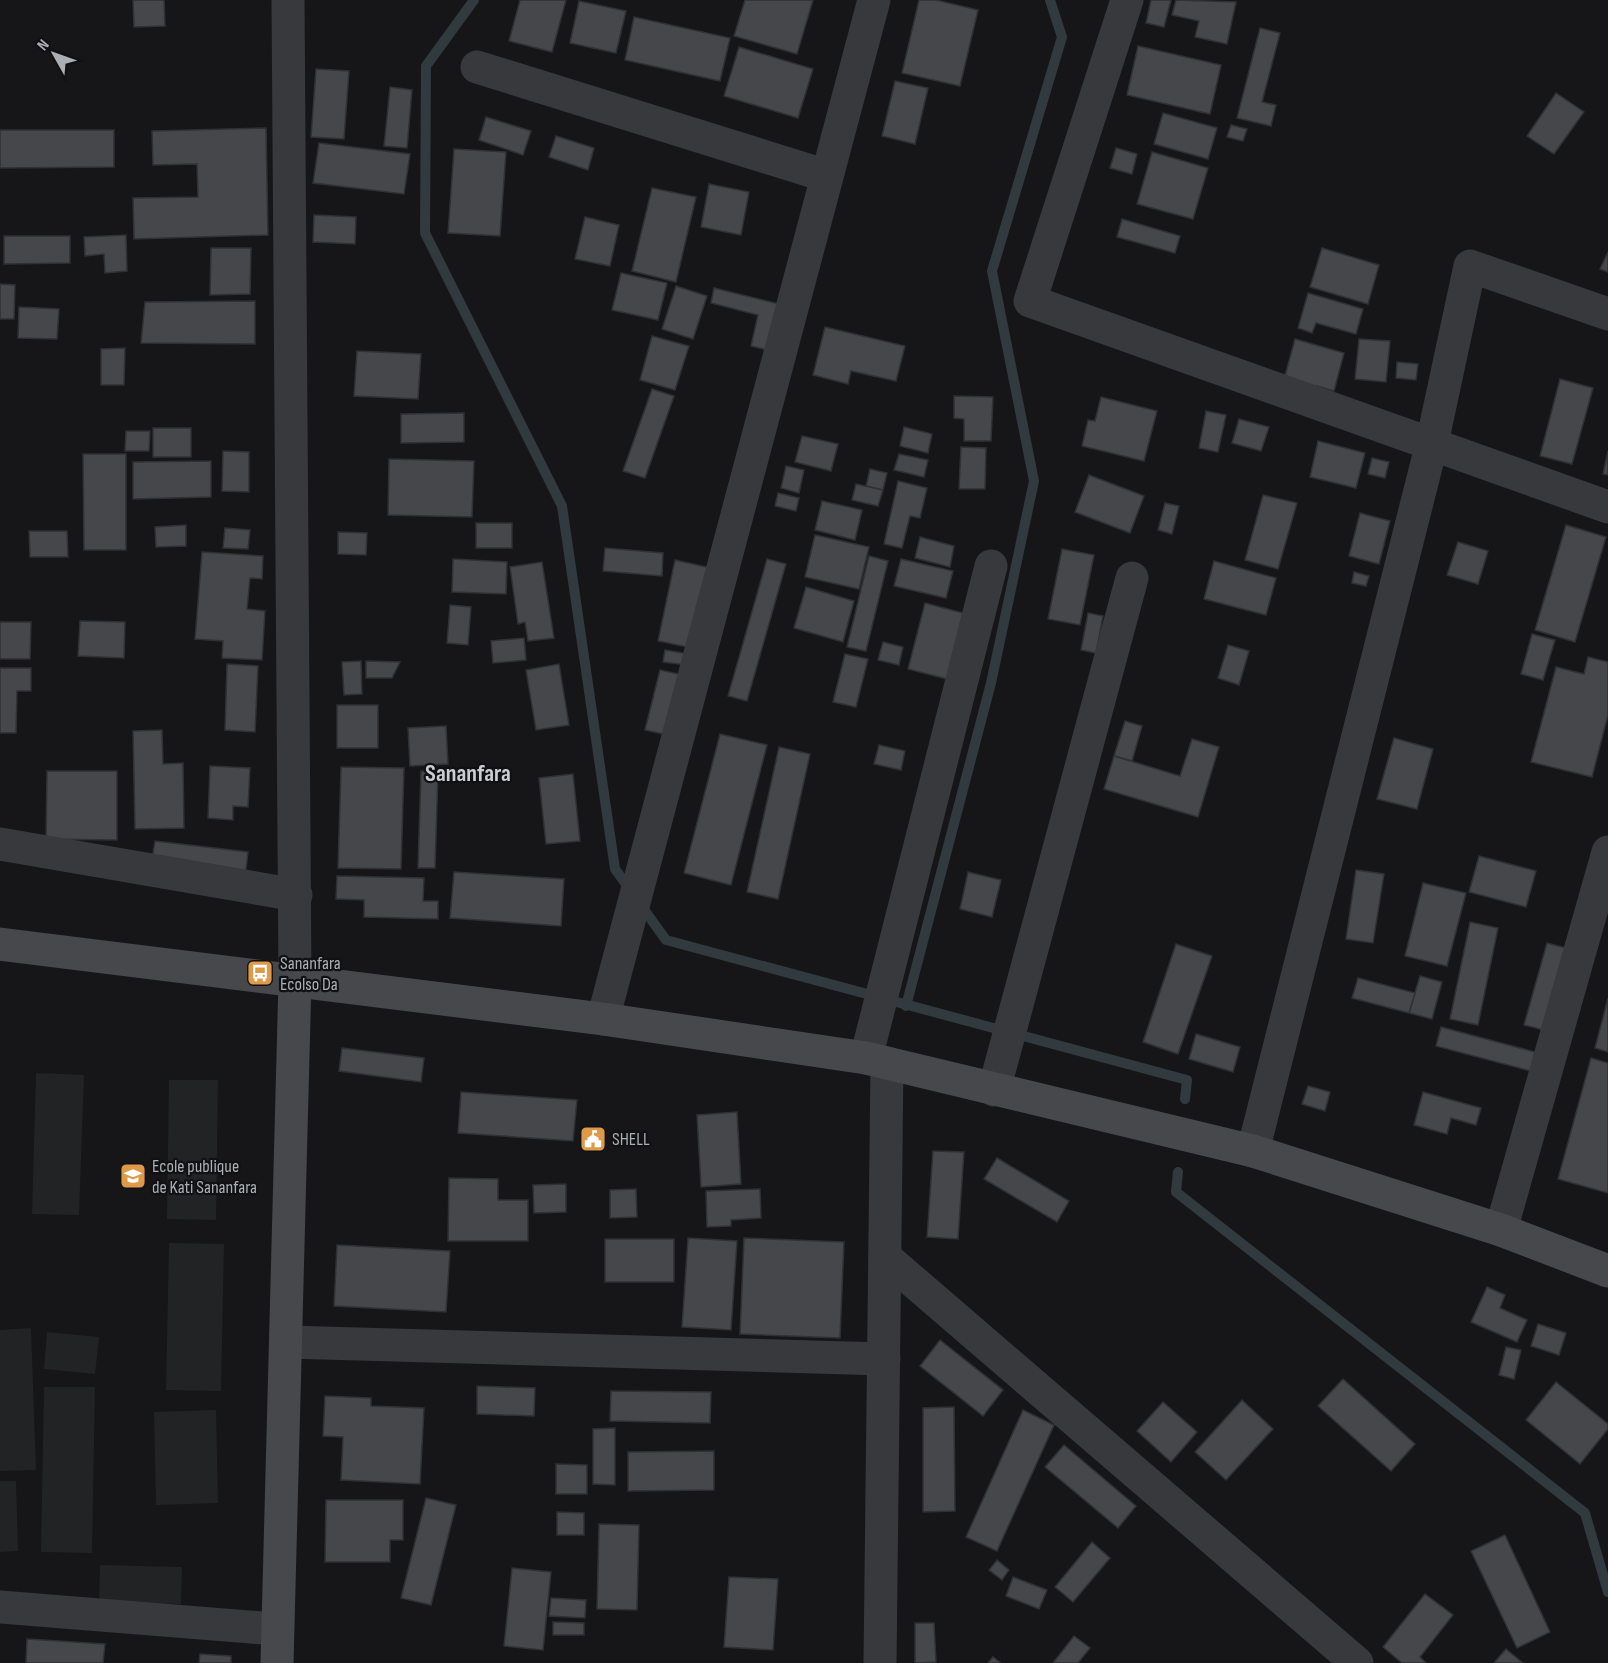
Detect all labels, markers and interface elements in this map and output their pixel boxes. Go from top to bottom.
north arrow [24,24,84,84]
text: N [34,36,54,55]
district label: Sananfara [425,759,511,788]
place label: Sananfara Ecolso Da [280,953,341,995]
bus stop icon: Sananfara Ecolso Da [245,958,275,988]
public building icon: SHELL [578,1124,608,1154]
place label: SHELL [612,1129,650,1150]
place label: Ecole publique de Kati Sananfara [152,1156,257,1198]
school or university icon: Ecole publique de Kati Sananfara [118,1161,148,1191]

